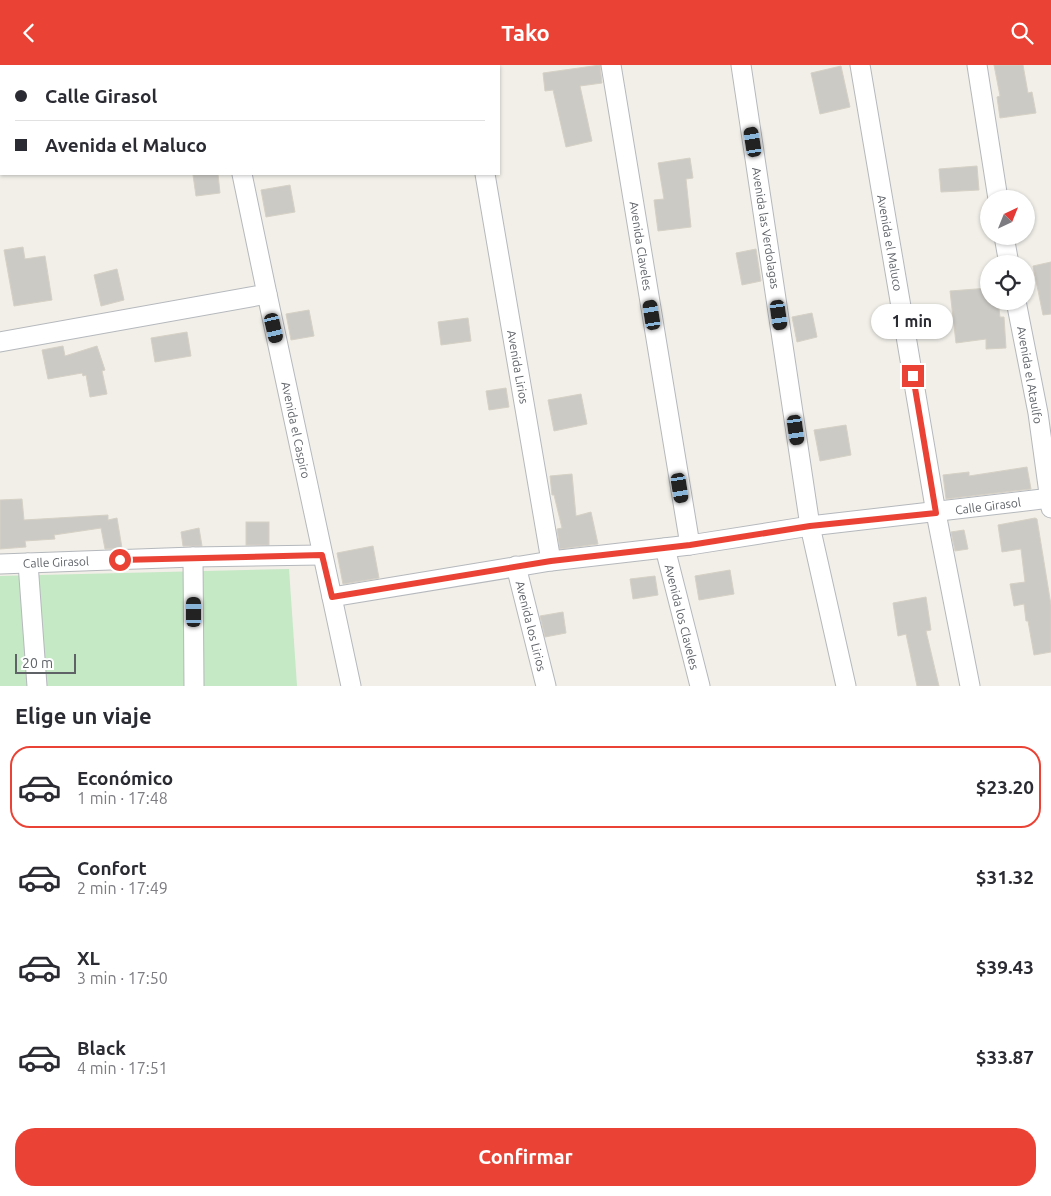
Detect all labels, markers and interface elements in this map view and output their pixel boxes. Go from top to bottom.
icon: back [15,19,43,47]
icon: search [1008,19,1036,47]
text: Tako [501,20,550,45]
text: Calle Girasol [45,85,157,107]
car [743,126,762,158]
text: Avenida el Maluco [45,134,207,156]
street label: Avenida las Verdolagas [750,166,782,290]
north arrow [980,190,1035,245]
map controls [980,190,1035,310]
street label: Avenida el Maluco [875,194,905,292]
street label: Avenida Claveles [628,201,654,291]
button: locate [980,255,1035,310]
car [642,299,661,331]
car [769,299,788,331]
callout: 1 min [872,303,954,339]
car [263,312,284,344]
text: 1 min [892,312,932,330]
street label: Avenida el Ataulfo [1015,325,1045,425]
street label: Avenida Lirios [505,329,531,405]
route end [902,365,924,387]
street label: Avenida el Caspiro [279,380,313,480]
car [786,414,805,446]
car [670,472,689,504]
street label: Calle Girasol [954,496,1022,516]
route start [109,549,131,571]
street label: Calle Girasol [23,554,89,570]
street label: Avenida los Claveles [663,563,701,671]
street label: Avenida los Lirios [513,579,549,673]
car [186,597,201,627]
scale bar [15,651,76,674]
text: 20 m [22,655,53,671]
text: Elige un viaje [15,703,152,728]
icon: car [17,765,62,810]
text: Económico [77,767,173,789]
text: $23.20 [976,776,1034,798]
text: 1 min · 17:48 [77,789,168,807]
icon: car [17,855,62,900]
text: Confort [77,857,147,879]
text: $31.32 [976,866,1034,888]
text: 2 min · 17:49 [77,879,168,897]
icon: car [17,945,62,990]
text: XL [77,947,100,969]
text: $39.43 [976,956,1034,978]
text: 3 min · 17:50 [77,969,168,987]
icon: car [17,1035,62,1080]
text: Black [77,1037,126,1059]
text: $33.87 [976,1046,1034,1068]
text: 4 min · 17:51 [77,1059,168,1077]
button: Confirmar [15,1128,1036,1186]

